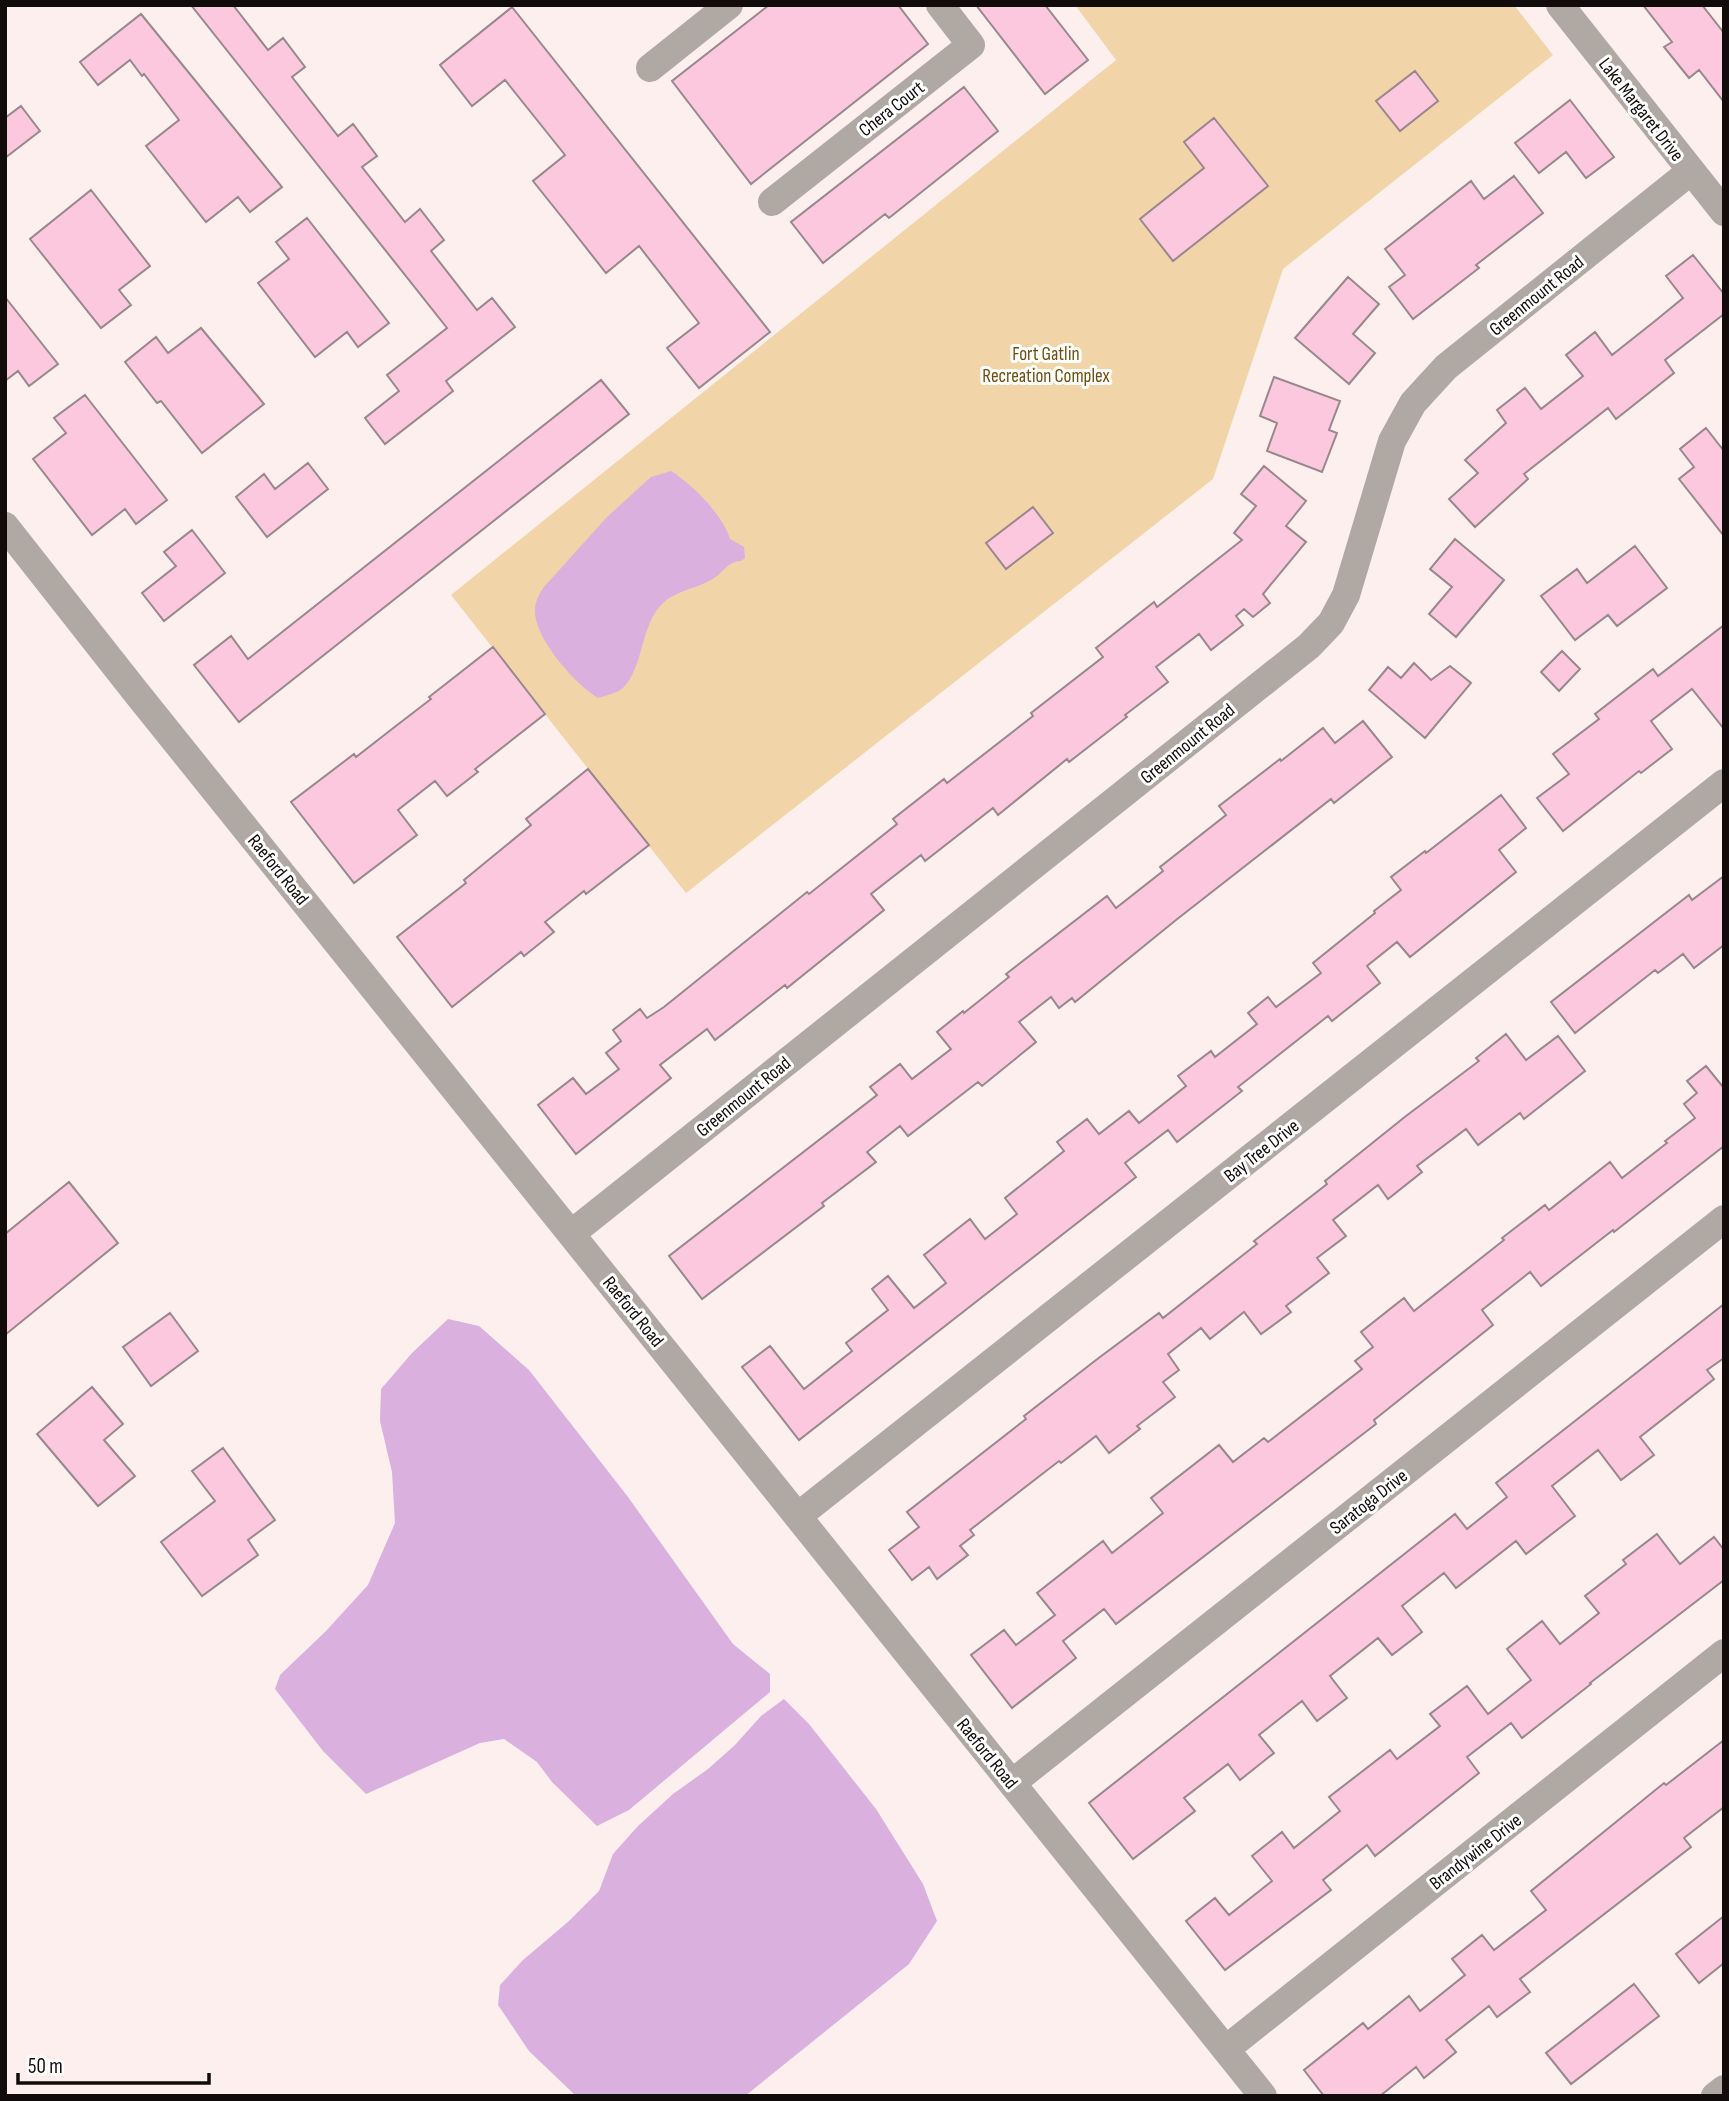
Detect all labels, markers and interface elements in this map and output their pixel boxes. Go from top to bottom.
street label: Lake Margaret Drive [1593,54,1688,166]
street label: Chera Court [855,76,929,142]
street label: Greenmount Road [1485,251,1589,341]
park label: Fort Gatlin Recreation Complex [982,343,1110,388]
street label: Greenmount Road [1136,699,1240,789]
street label: Raeford Road [242,830,313,910]
street label: Greenmount Road [692,1052,796,1142]
street label: Bay Tree Drive [1220,1115,1304,1188]
street label: Raeford Road [597,1272,668,1352]
street label: Saratoga Drive [1326,1465,1412,1540]
street label: Raeford Road [951,1714,1022,1794]
street label: Brandywine Drive [1425,1809,1527,1895]
scale bar [18,2042,208,2086]
text: 50 m [28,2054,63,2079]

